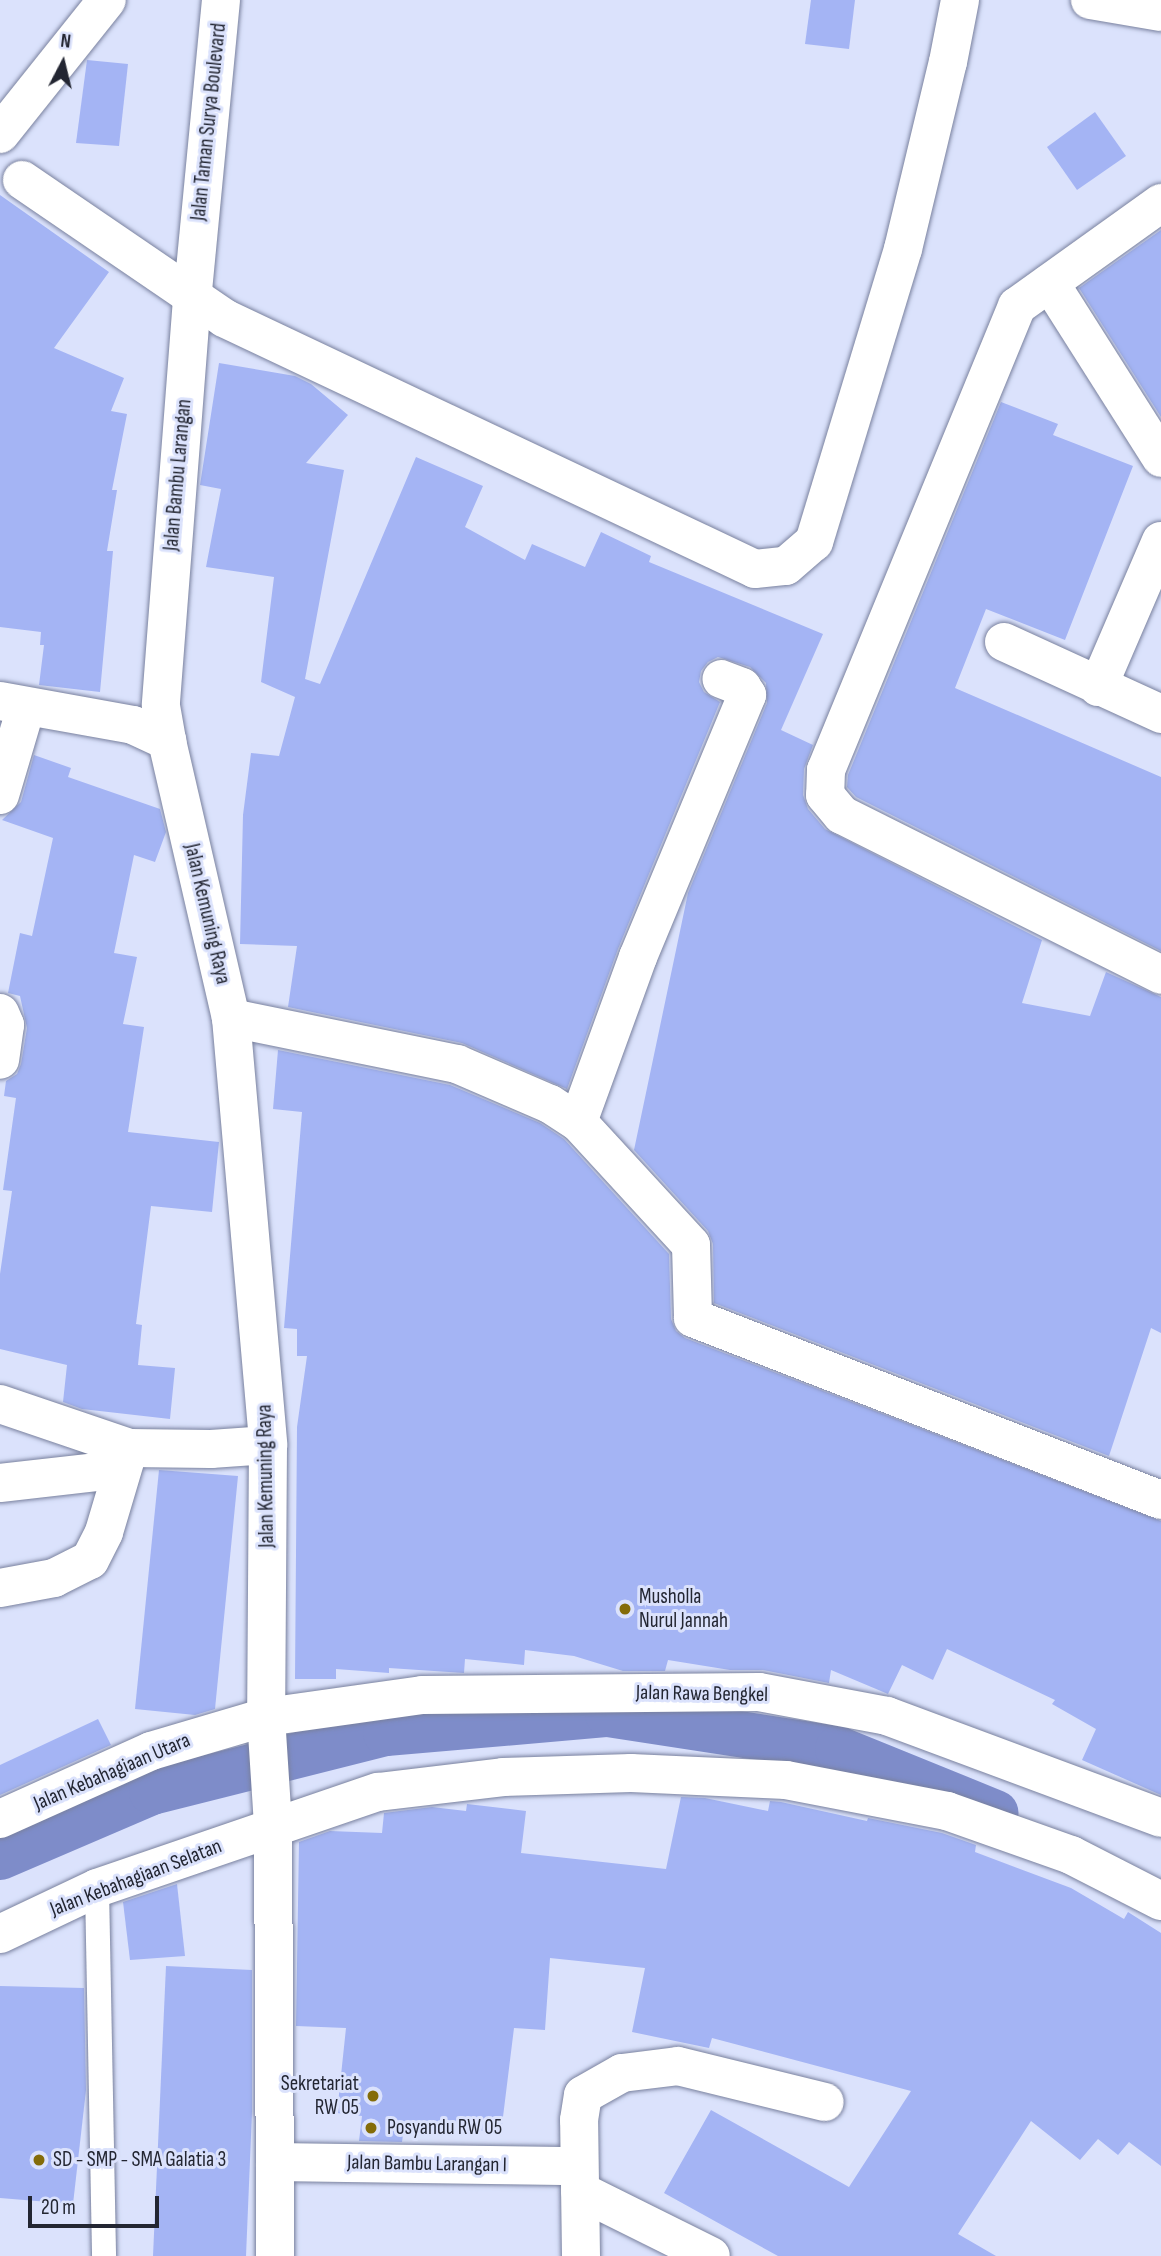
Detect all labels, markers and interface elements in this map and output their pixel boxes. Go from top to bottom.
street label: Jalan Taman Surya Boulevard [186,22,232,222]
north arrow [28,28,98,98]
text: N [59,30,72,54]
street label: Jalan Bambu Larangan [159,398,197,552]
street label: Jalan Kemuning Raya [179,841,235,987]
street label: Jalan Kemuning Raya [252,1404,280,1548]
place label: Musholla Nurul Jannah [639,1584,728,1634]
marker: Musholla Nurul Jannah [617,1601,633,1617]
street label: Jalan Rawa Bengkel [636,1680,768,1708]
street label: Jalan Kebahagiaan Utara [30,1728,194,1816]
street label: Jalan Kebahagiaan Selatan [47,1834,225,1922]
place label: Sekretariat RW 05 [281,2071,359,2121]
marker: Sekretariat RW 05 [365,2088,381,2104]
place label: Posyandu RW 05 [387,2115,502,2141]
marker: Posyandu RW 05 [361,2118,381,2138]
place label: SD - SMP - SMA Galatia 3 [53,2147,226,2173]
street label: Jalan Bambu Larangan I [347,2150,507,2178]
marker: SD - SMP - SMA Galatia 3 [31,2152,47,2168]
scale bar [32,2182,163,2226]
text: 20 m [41,2195,76,2220]

